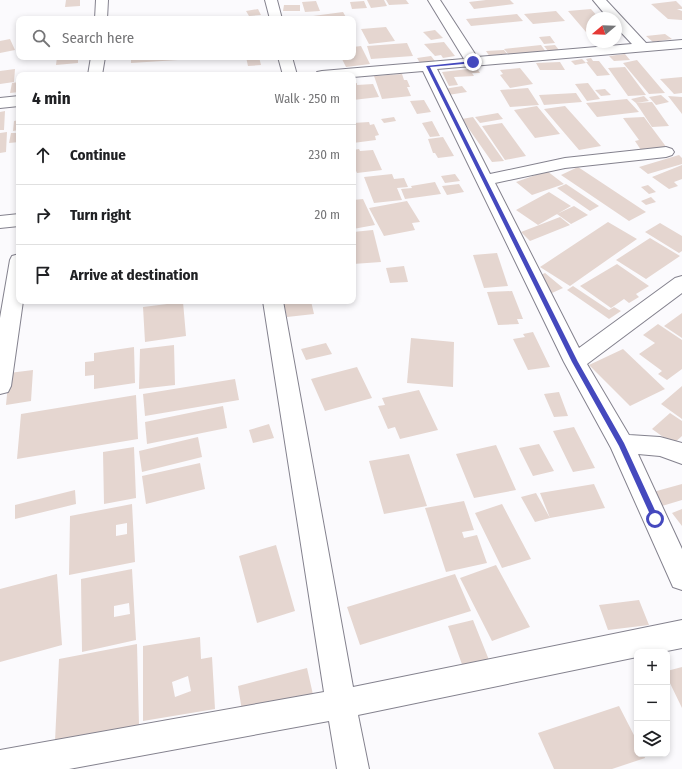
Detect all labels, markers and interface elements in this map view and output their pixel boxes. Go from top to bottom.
north arrow [586,12,622,48]
search box [16,16,356,60]
icon: search [30,27,52,49]
text: Search here [62,29,134,47]
route end [464,53,482,71]
text: 4 min [32,88,71,109]
text: Walk · 250 m [275,91,340,106]
icon: ahead [32,144,54,166]
text: Continue [70,146,126,164]
text: 230 m [309,147,340,162]
icon: right [32,204,54,226]
text: Turn right [70,206,131,224]
text: 20 m [314,207,340,222]
icon: arrive [32,264,54,286]
text: Arrive at destination [70,266,198,284]
route start [646,510,664,528]
map controls [634,649,670,757]
button: + [634,649,670,685]
button: − [634,685,670,721]
button: layers [634,721,670,757]

